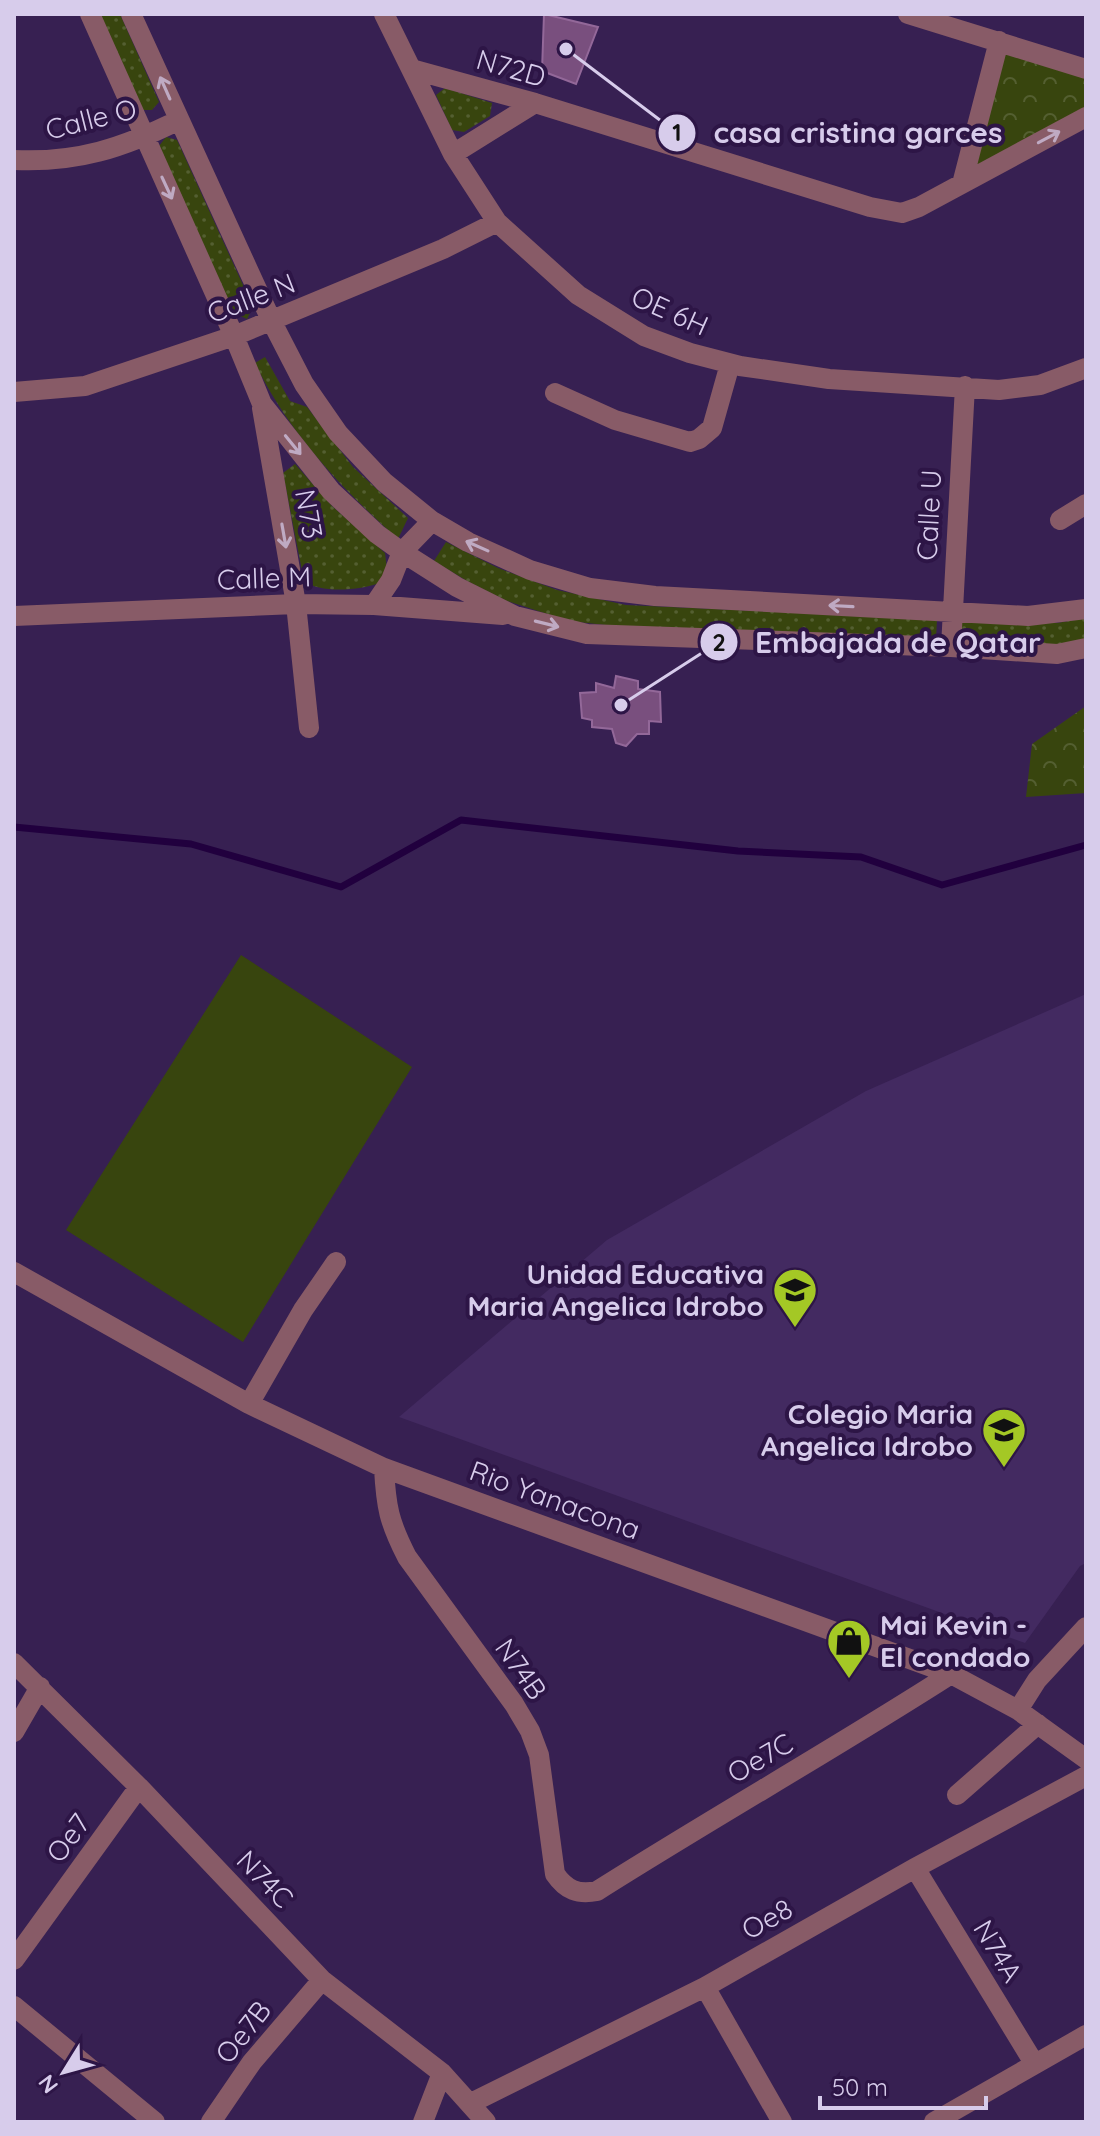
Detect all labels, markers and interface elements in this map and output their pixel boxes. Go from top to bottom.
street label: N72D [472,41,550,94]
one-way arrow [157,76,172,100]
street label: Calle O [42,90,140,147]
callout: casa cristina garces [657,106,1018,160]
text: casa cristina garces [714,113,1002,151]
text: 1 [672,117,682,147]
one-way arrow [1037,129,1060,145]
one-way arrow [160,176,175,200]
street label: Calle N [202,265,300,330]
street label: OE 6H [626,278,714,343]
one-way arrow [284,435,302,455]
street label: Calle U [909,468,948,561]
street label: N73 [288,487,331,541]
one-way arrow [278,523,293,549]
one-way arrow [466,538,490,553]
street label: Calle M [216,558,312,597]
one-way arrow [828,598,855,613]
callout: Embajada de Qatar [699,615,1057,669]
one-way arrow [534,617,559,632]
text: Embajada de Qatar [755,623,1041,661]
text: 2 [712,627,726,657]
place label: Unidad Educativa Maria Angelica Idrobo [467,1256,764,1323]
school or university icon: Unidad Educativa Maria Angelica Idrobo [771,1266,819,1329]
place label: Colegio Maria Angelica Idrobo [761,1396,973,1463]
school or university icon: Colegio Maria Angelica Idrobo [980,1406,1028,1469]
street label: Rio Yanacona [465,1453,645,1547]
place label: Mai Kevin - El condado [880,1607,1030,1674]
shop icon: Mai Kevin - El condado [825,1617,873,1680]
street label: N74B [488,1631,555,1706]
street label: Oe7C [721,1725,799,1790]
street label: Oe7 [38,1806,97,1869]
street label: N74C [230,1843,301,1915]
street label: Oe8 [735,1891,798,1947]
street label: N74A [966,1913,1031,1988]
street label: Oe7B [207,1993,278,2070]
north arrow [24,2032,104,2112]
scale bar [820,2060,986,2110]
text: N [32,2069,64,2099]
text: 50 m [832,2072,888,2102]

